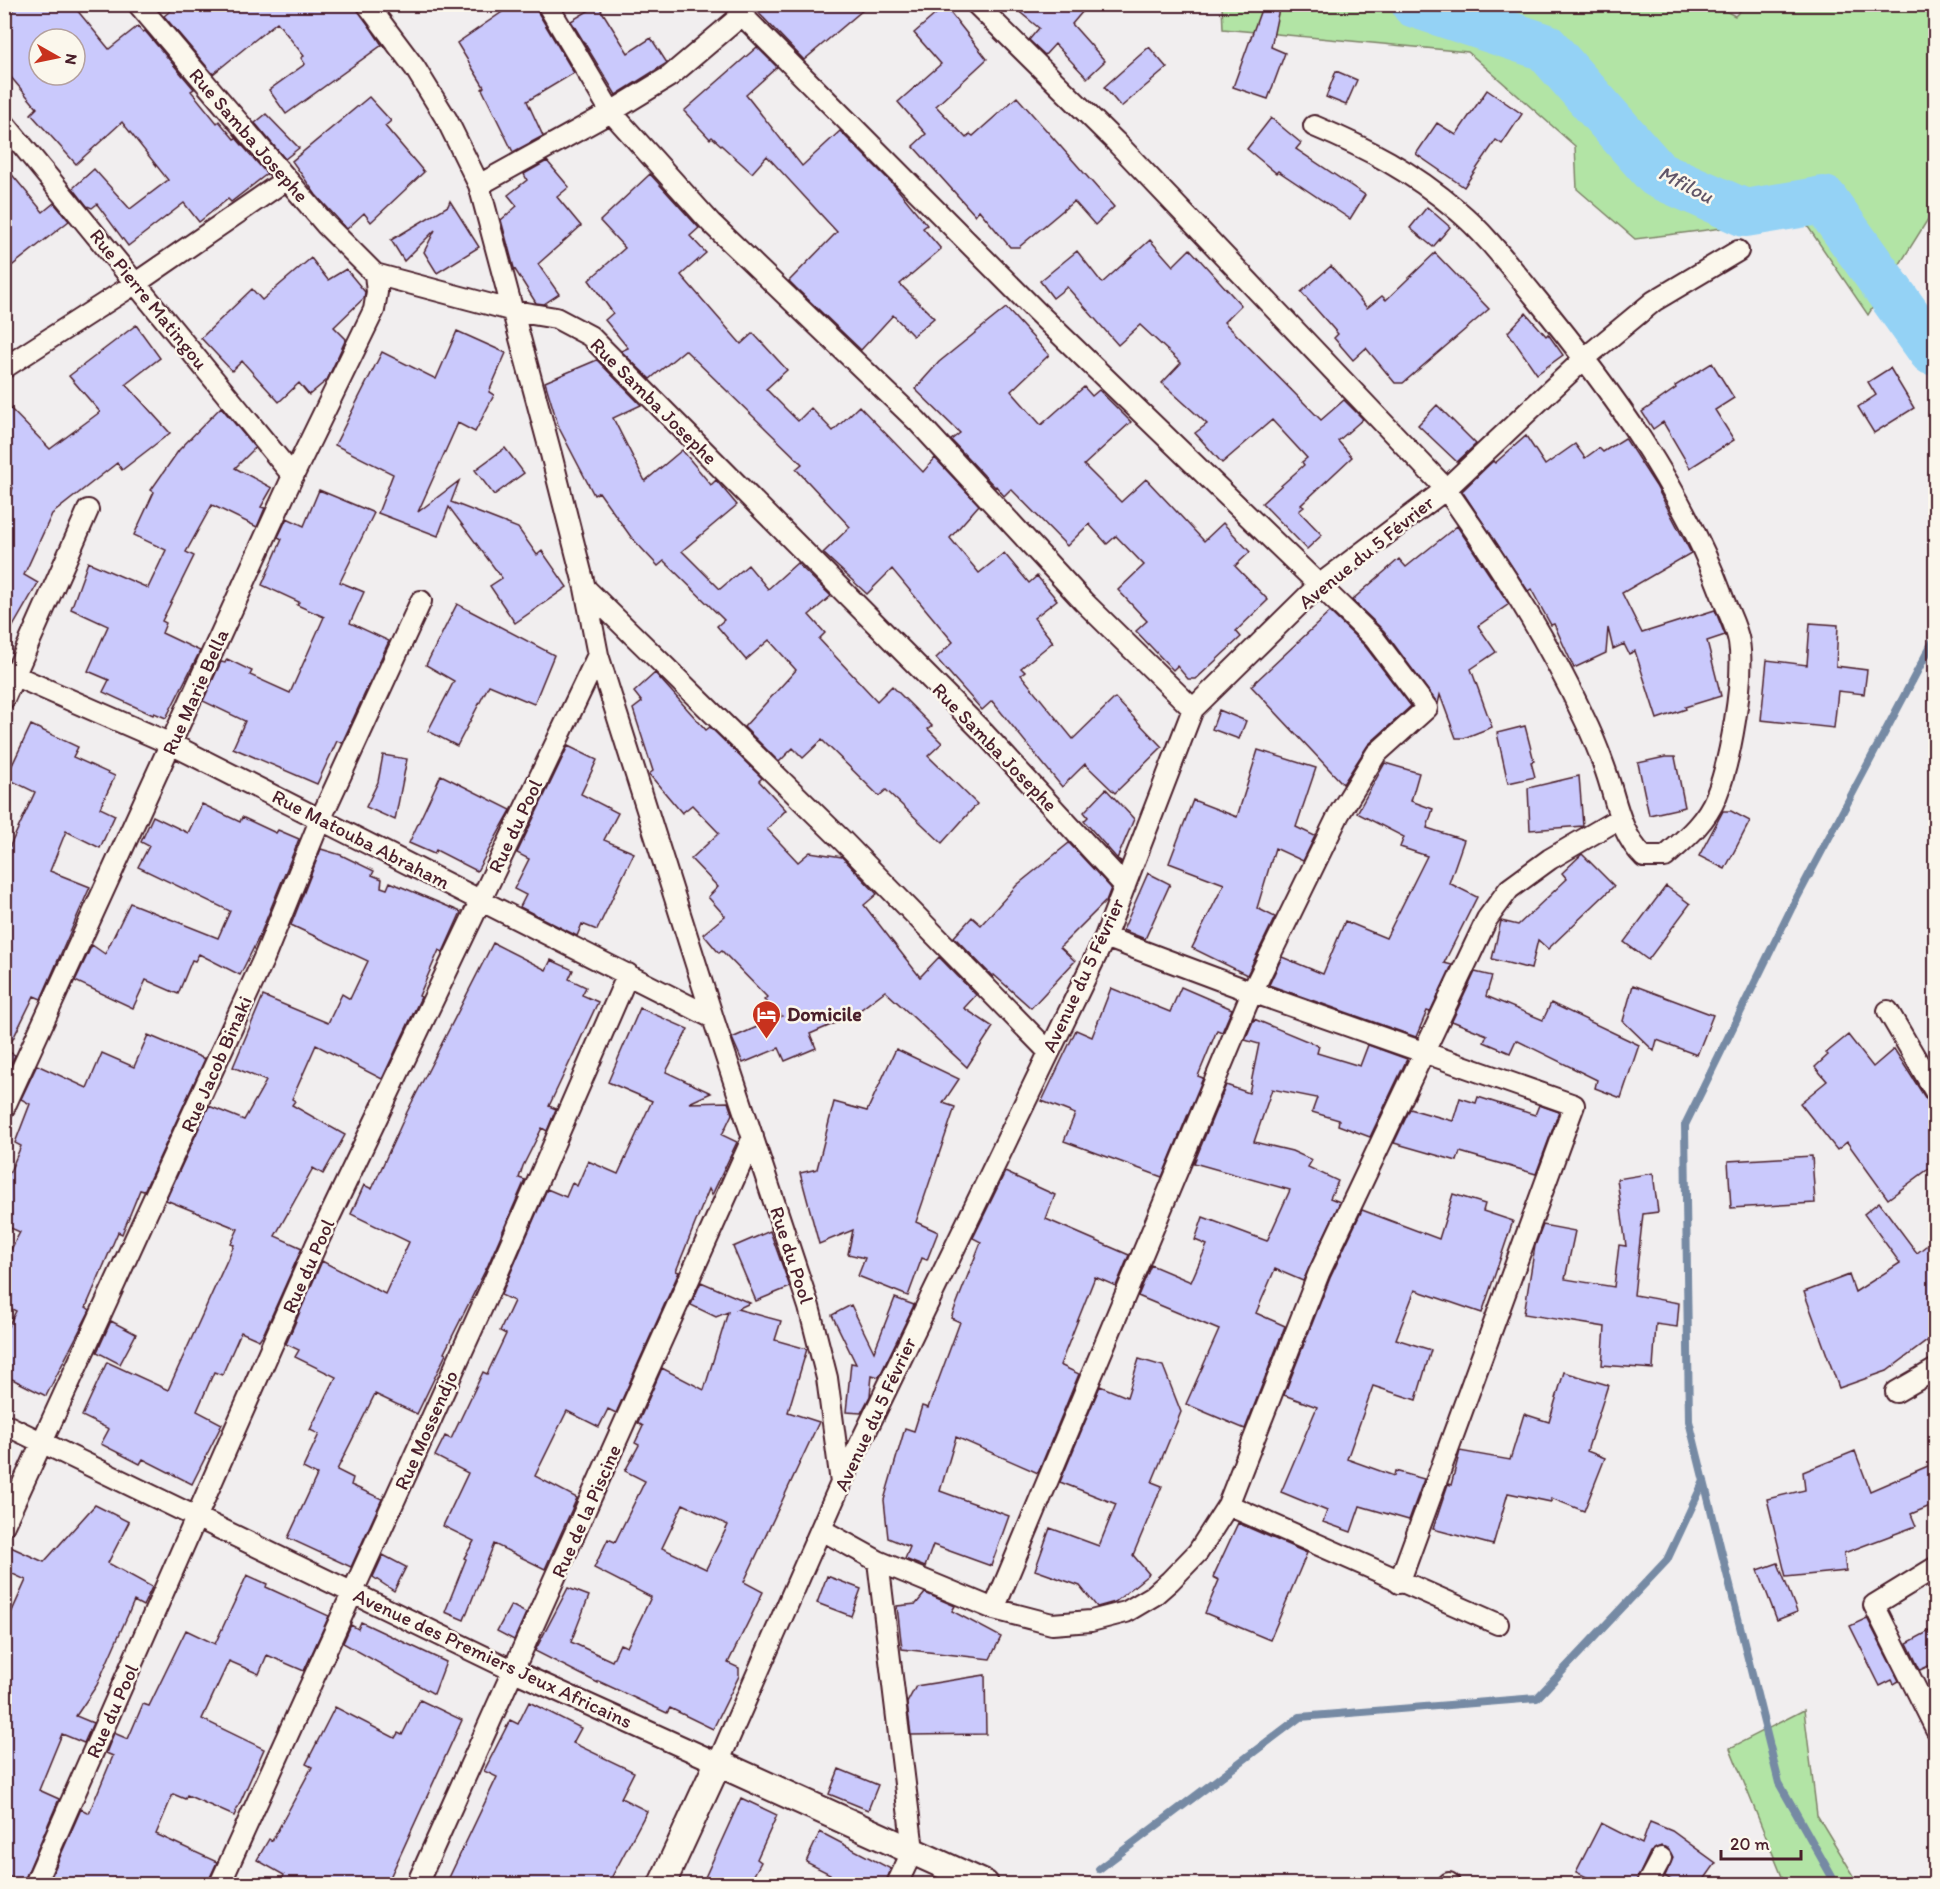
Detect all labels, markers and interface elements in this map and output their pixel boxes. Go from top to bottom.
north arrow [27,27,87,87]
text: N [61,52,82,66]
street label: Rue Samba Josephe [184,63,314,207]
water label: Mfilou [1654,160,1718,209]
street label: Rue Pierre Matingou [85,224,213,374]
street label: Rue Samba Josephe [585,332,723,470]
street label: Avenue du 5 Février [1294,490,1438,614]
street label: Rue Marie Bella [157,625,234,759]
street label: Rue Samba Josephe [927,678,1063,816]
street label: Rue du Pool [483,775,547,877]
street label: Rue Matouba Abraham [268,784,454,894]
street label: Avenue du 5 Février [1037,894,1129,1056]
street label: Rue Jacob Binaki [175,992,257,1136]
hotel icon: Domicile [750,998,782,1040]
place label: Domicile [787,1002,862,1026]
street label: Rue du Pool [765,1203,819,1307]
street label: Rue du Pool [277,1215,340,1317]
street label: Avenue du 5 Février [829,1333,921,1495]
street label: Rue Mossendjo [389,1367,463,1493]
street label: Rue de la Piscine [546,1441,626,1581]
street label: Avenue des Premiers Jeux Africains [350,1583,636,1733]
street label: Rue du Pool [81,1660,144,1762]
scale bar [1721,1823,1800,1861]
text: 20 m [1730,1833,1770,1855]

